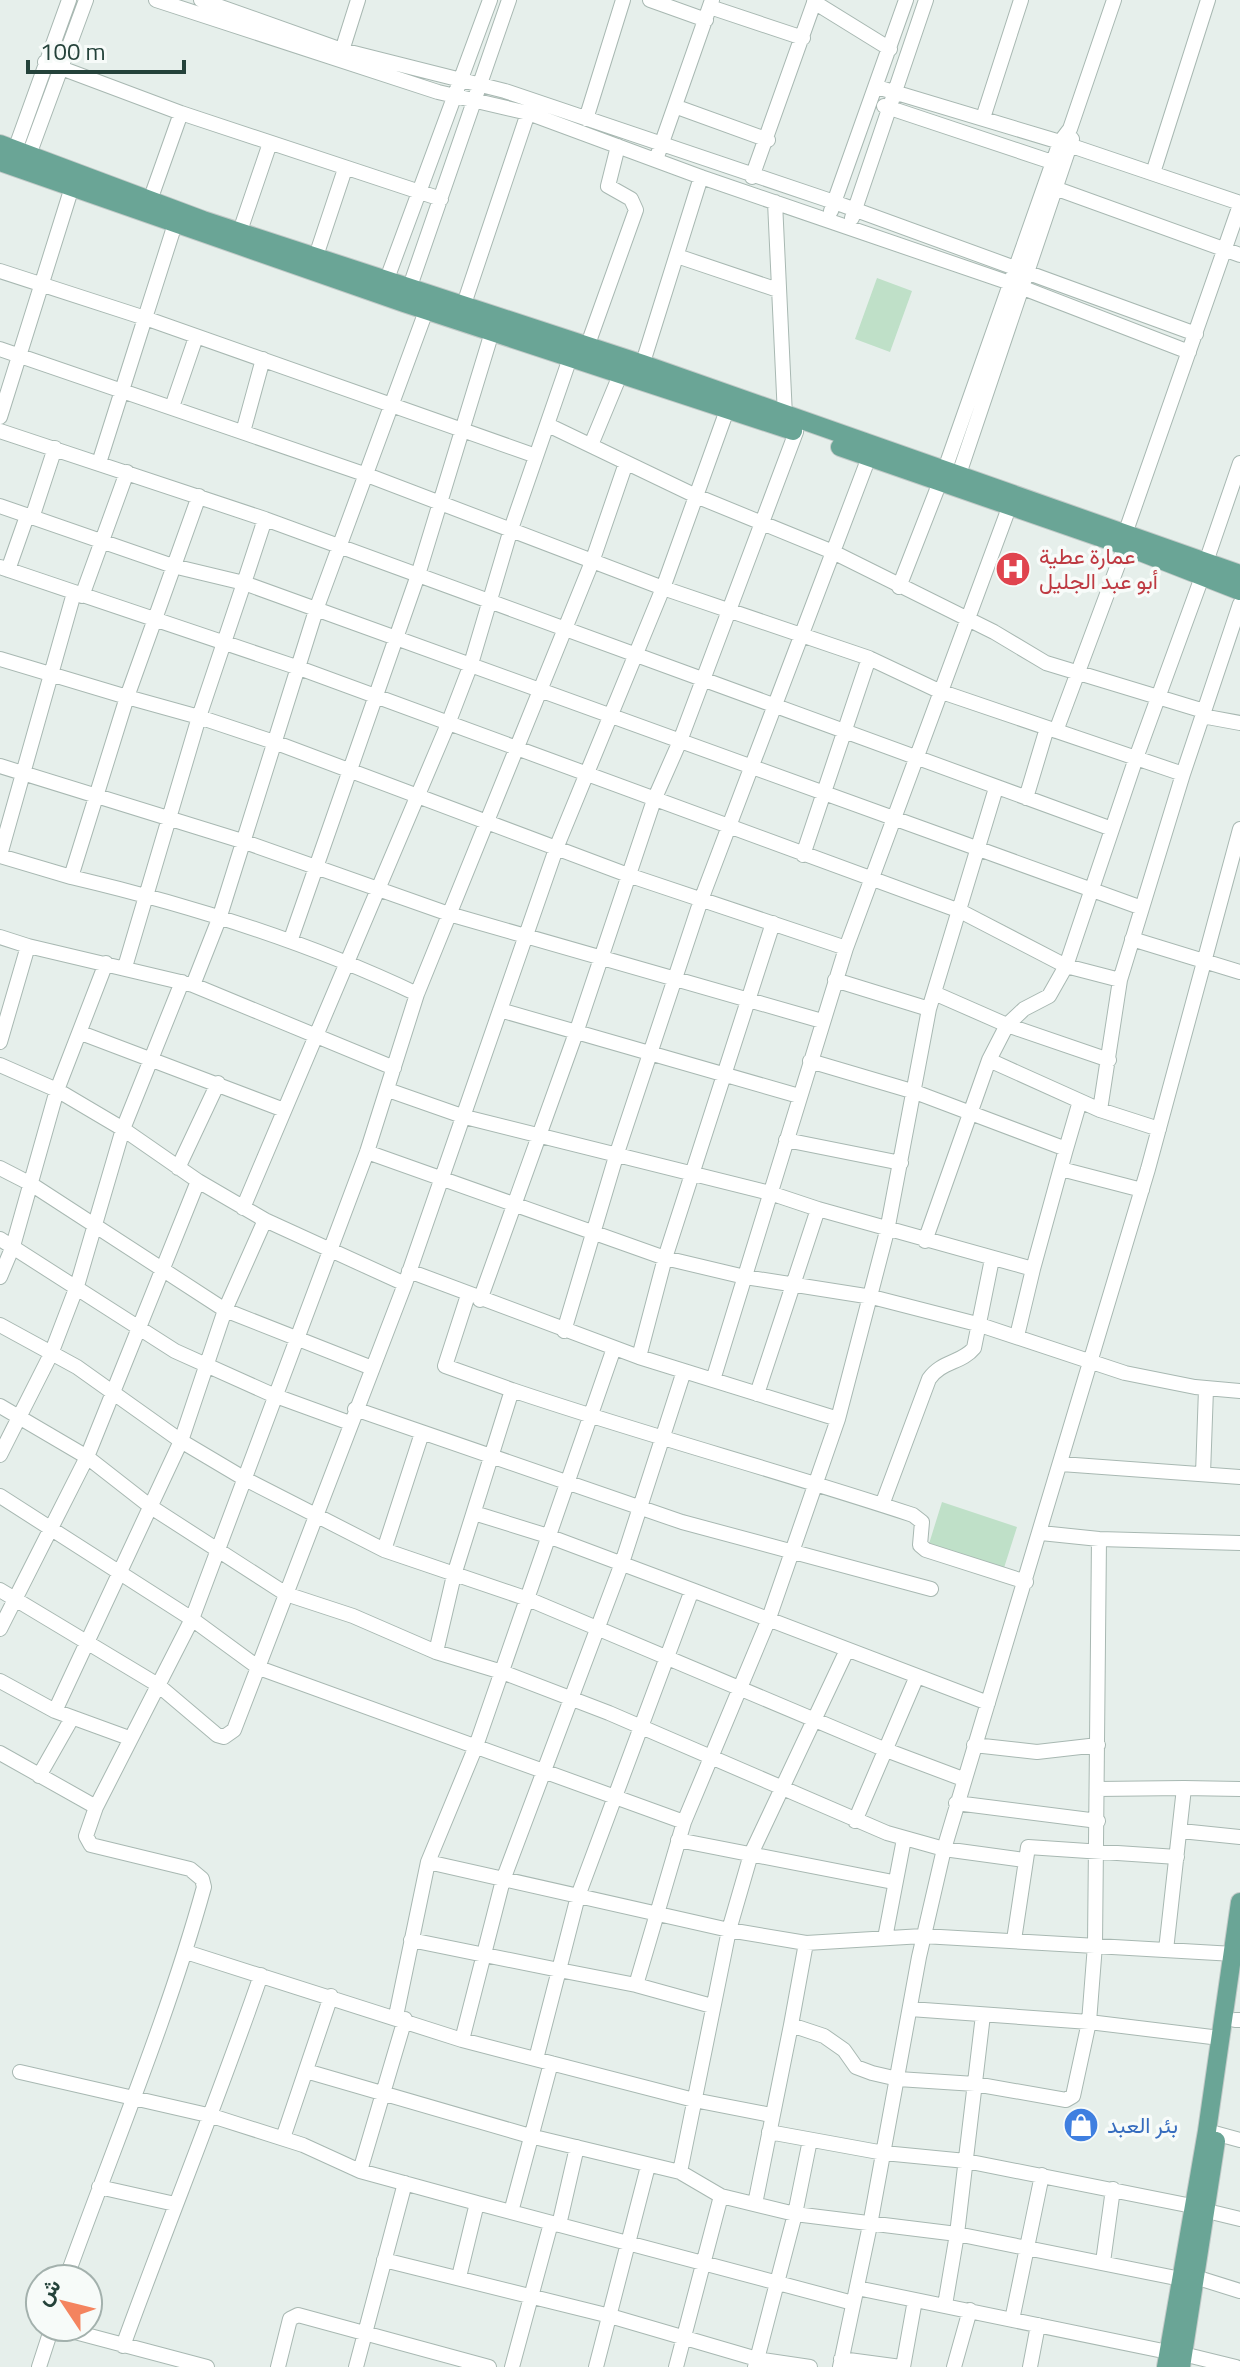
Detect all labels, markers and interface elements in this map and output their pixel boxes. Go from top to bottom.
scale bar [28,24,184,74]
text: 100 m [40,33,106,69]
place label: عمارة عطية أبو عبد الجليل [1039,539,1158,598]
hospital icon: عمارة عطية أبو عبد الجليل [994,550,1032,588]
shop icon: بئر العبد [1062,2106,1100,2144]
place label: بئر العبد [1107,2108,1178,2142]
north arrow [24,2263,104,2343]
text: ش [26,2271,69,2312]

